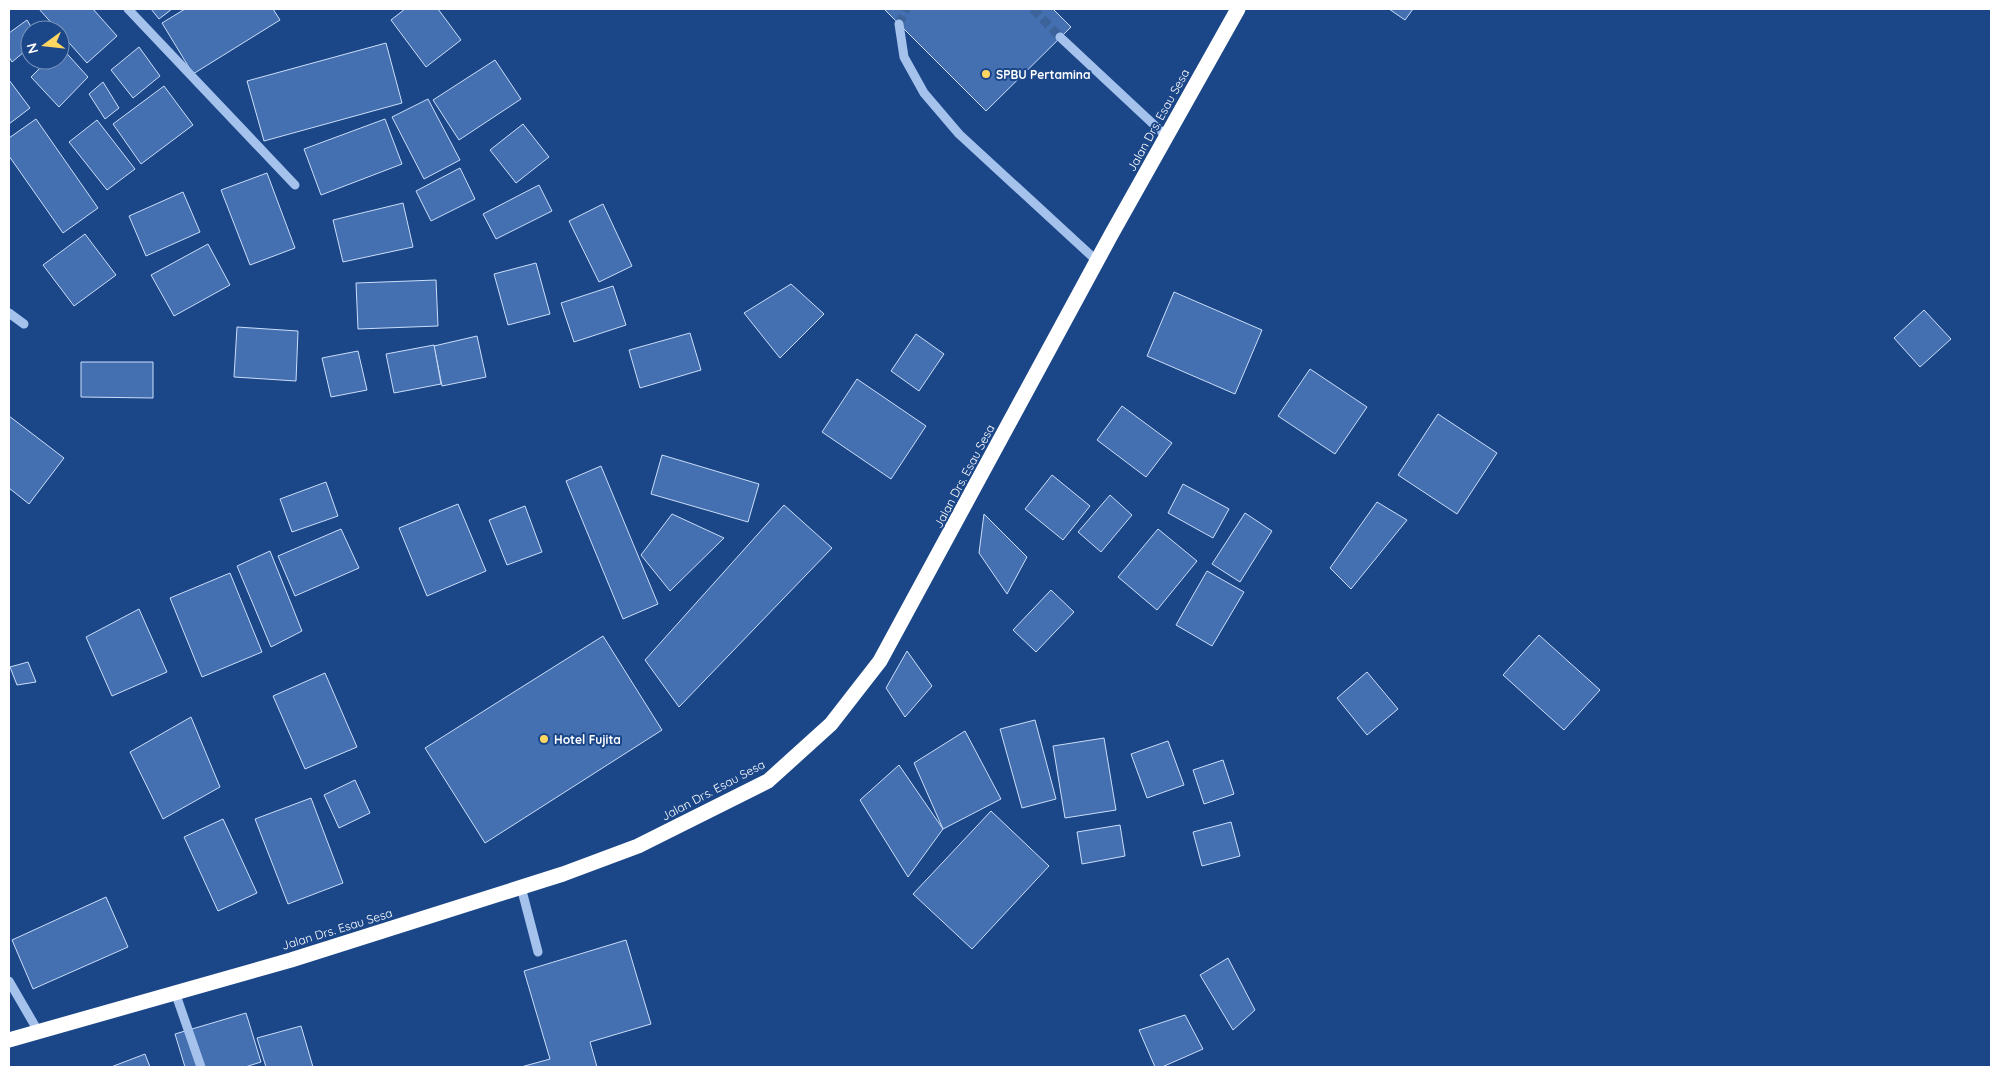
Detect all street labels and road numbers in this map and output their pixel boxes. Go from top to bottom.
street label: Jalan Drs. Esau Sesa [1124,66,1192,174]
street label: Jalan Drs. Esau Sesa [930,422,998,530]
street label: Jalan Drs. Esau Sesa [659,756,767,824]
street label: Jalan Drs. Esau Sesa [280,905,394,953]

